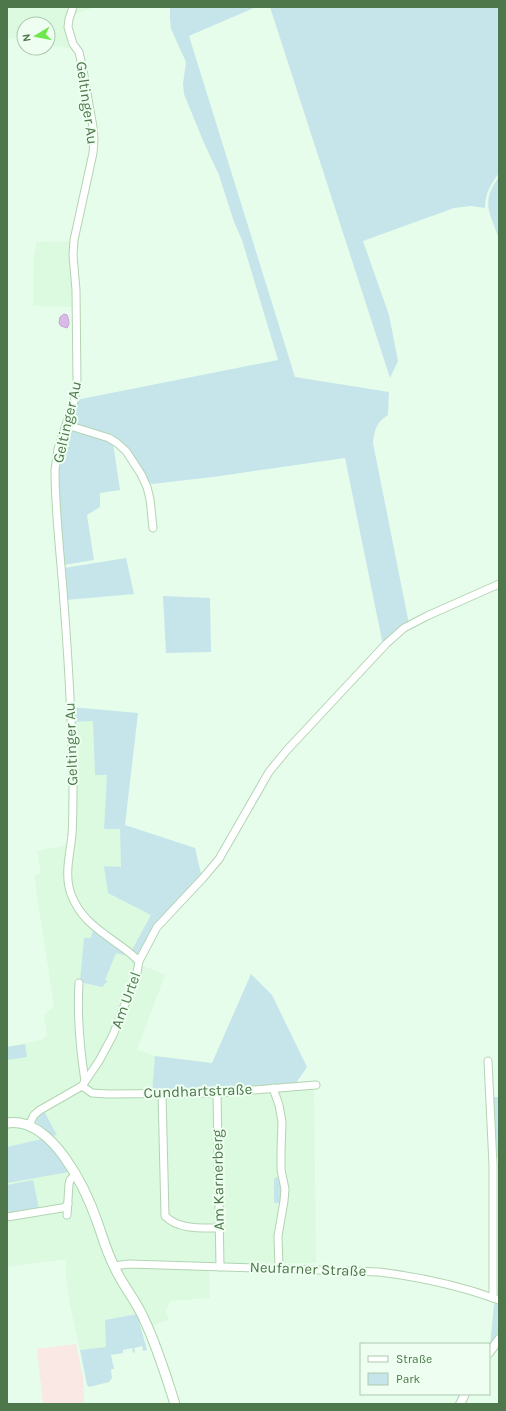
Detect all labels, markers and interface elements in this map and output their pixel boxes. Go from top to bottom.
north arrow [16,16,56,56]
text: N [20,33,34,43]
street label: Geltinger Au [72,60,102,146]
street label: Geltinger Au [49,379,85,465]
street label: Geltinger Au [61,702,81,786]
street label: Am Urtel [107,969,145,1031]
street label: Cundhartstraße [143,1080,253,1102]
street label: Am Karnerberg [208,1129,228,1231]
street label: Neufarner Straße [249,1258,367,1280]
legend [360,1343,490,1395]
text: Straße [396,1352,432,1366]
text: Park [396,1372,421,1386]

